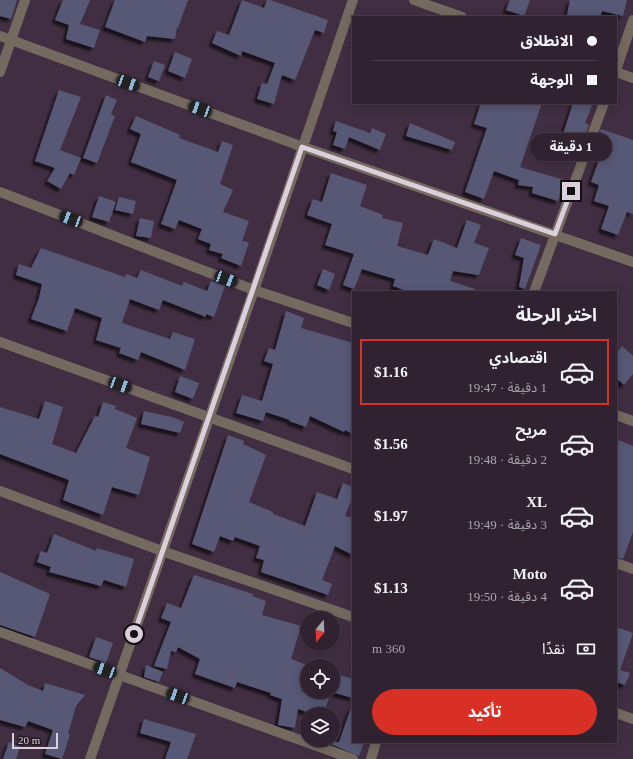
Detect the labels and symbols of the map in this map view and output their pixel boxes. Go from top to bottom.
car [115,73,141,93]
car [187,99,213,119]
callout: 1 دقيقة [530,133,612,161]
route end [562,182,580,200]
car [58,209,84,229]
car [213,269,239,289]
car [107,375,133,395]
north arrow [300,611,340,651]
route start [125,625,143,643]
car [92,660,118,680]
car [165,686,191,706]
scale bar [12,731,58,750]

